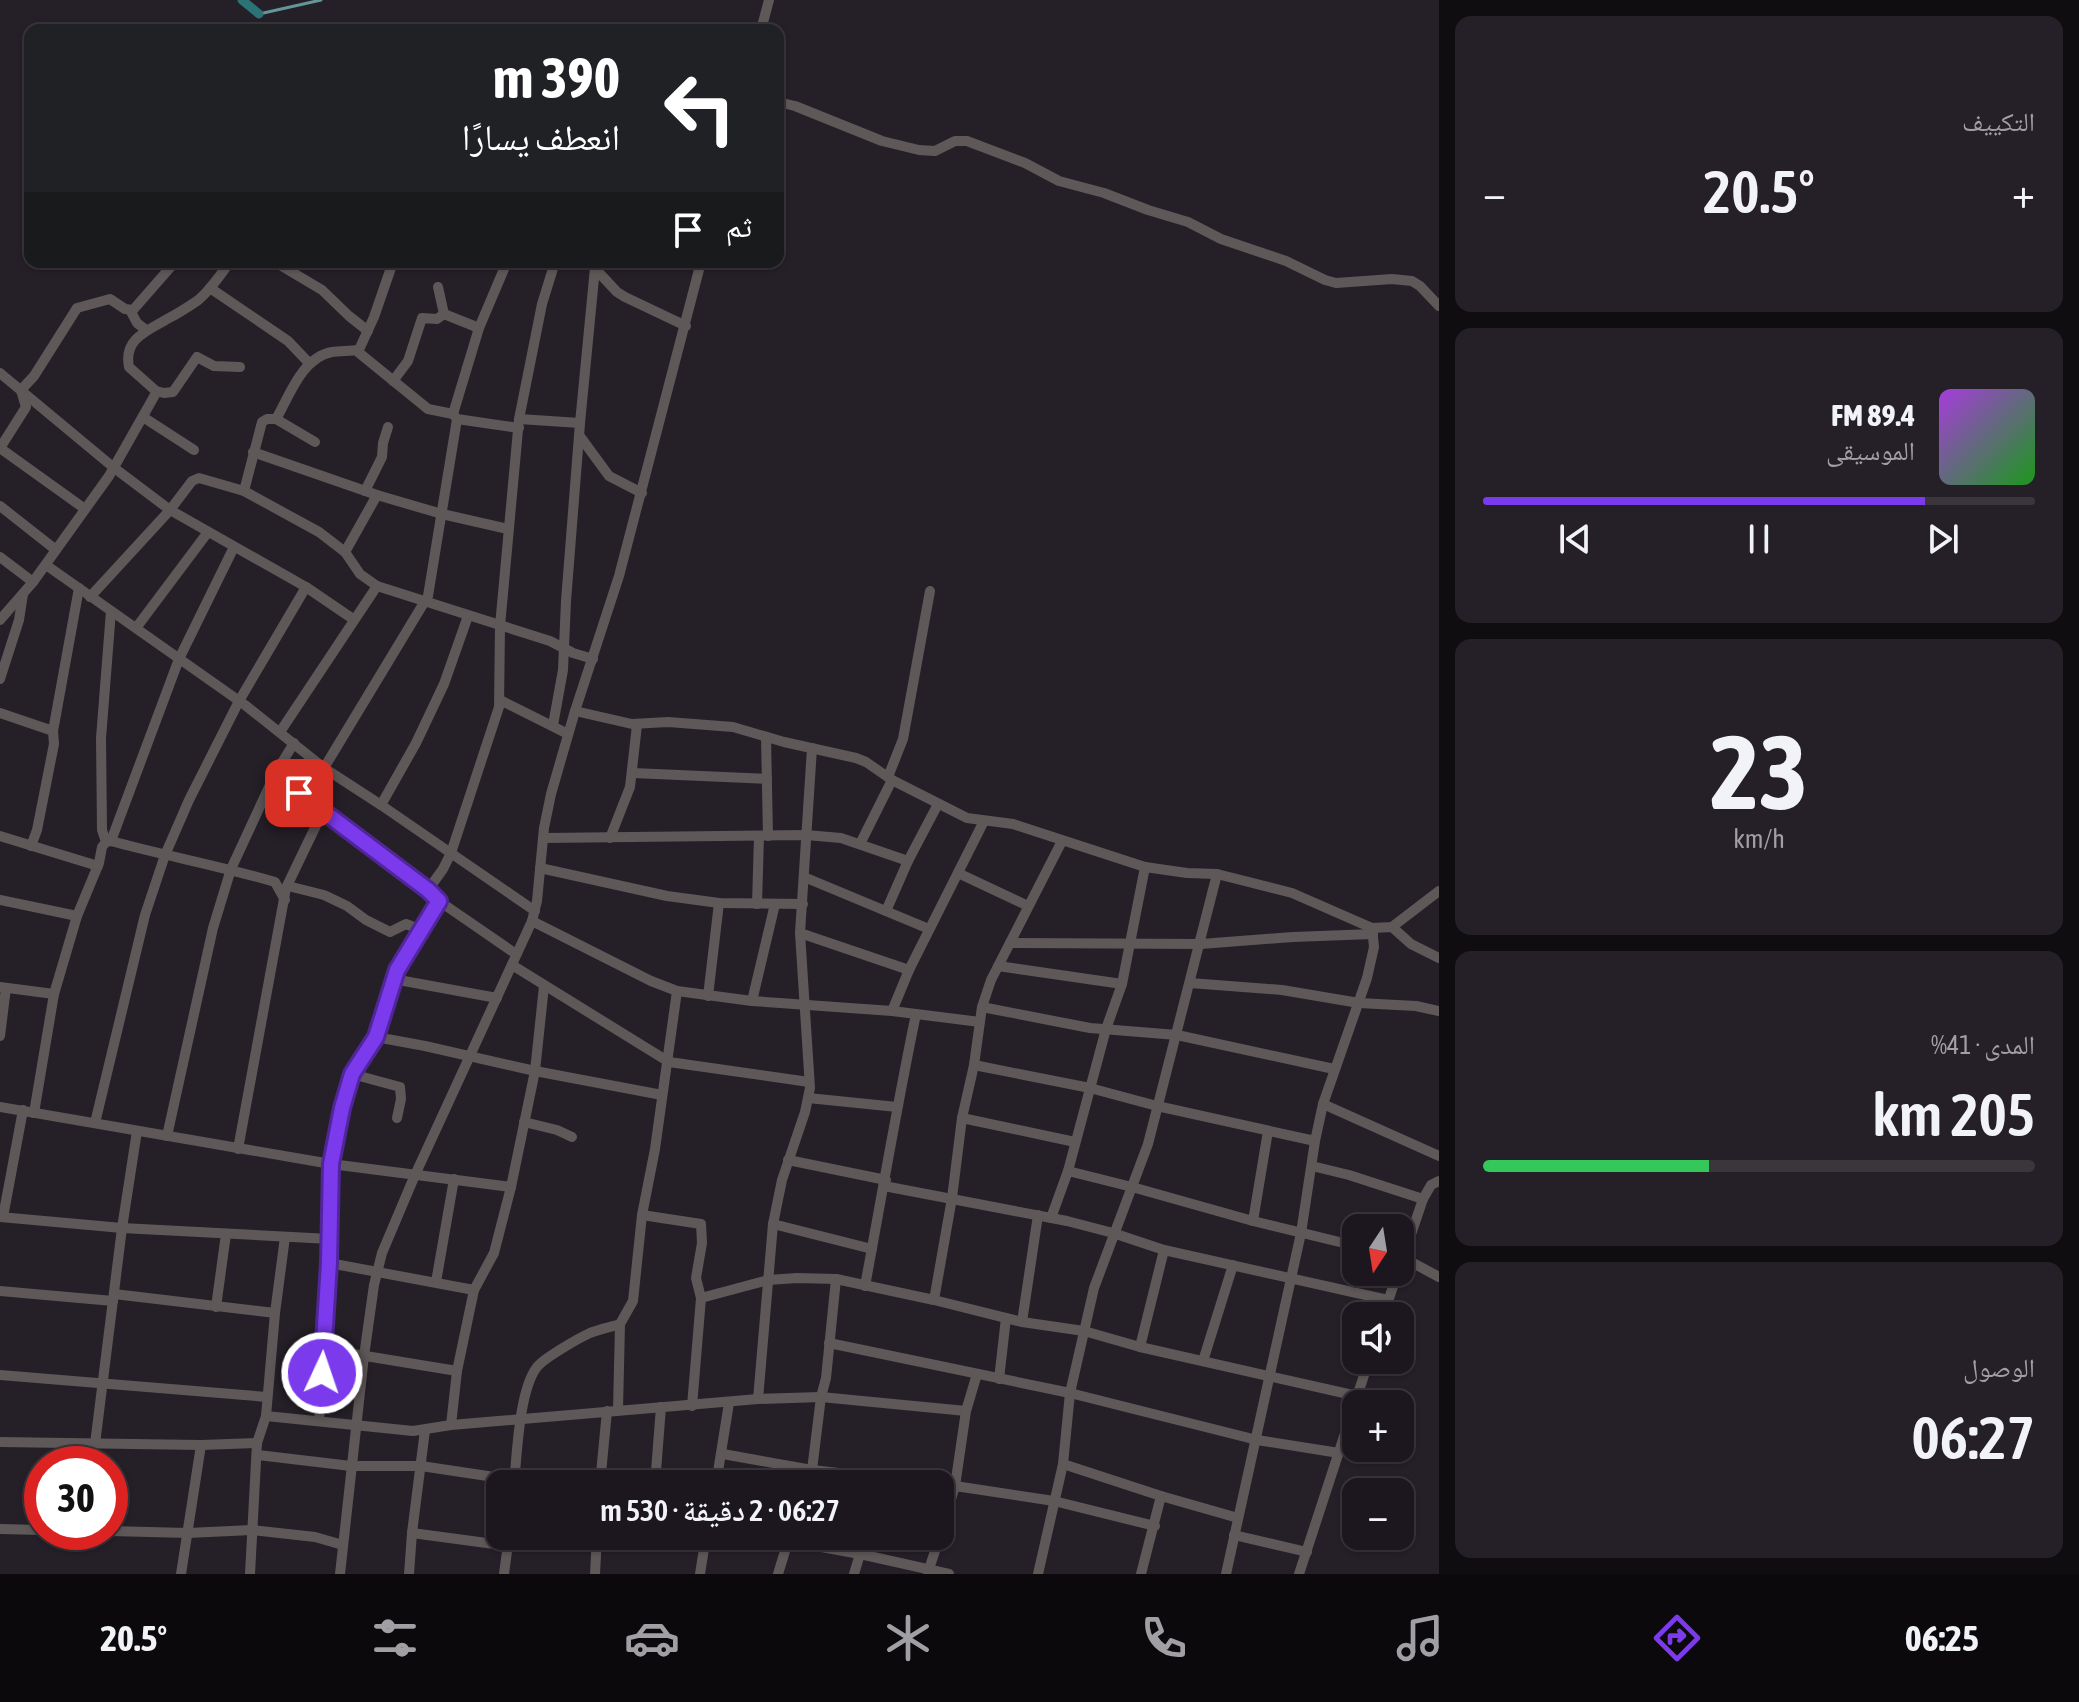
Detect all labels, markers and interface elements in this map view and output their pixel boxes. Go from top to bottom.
text: 390 m [493,46,620,110]
icon: left [648,56,752,160]
text: التكييف [1962,107,2035,137]
text: انعطف يسارًا [462,116,620,158]
text: 20.5° [1703,157,1815,226]
text: − [1483,167,1506,217]
text: + [2012,167,2035,217]
icon: arrive [666,208,710,252]
text: ثم [726,209,752,243]
text: 89.4 FM [1831,398,1915,432]
text: الموسيقى [1826,436,1915,466]
icon: previous [1553,517,1597,561]
icon: pause [1737,517,1781,561]
icon: next [1921,517,1965,561]
text: 23 [1710,712,1808,831]
pin [265,759,333,827]
icon: arrive [277,771,321,815]
text: km/h [1733,824,1785,854]
text: المدى · 41% [1931,1030,2035,1060]
text: 205 km [1873,1080,2035,1149]
north arrow [1342,1214,1414,1286]
map controls [1342,1214,1414,1550]
button: sound [1342,1302,1414,1374]
position arrow [280,1331,364,1415]
text: الوصول [1963,1353,2035,1383]
button: + [1342,1390,1414,1462]
text: 06:27 [1912,1403,2035,1472]
speed limit sign: 30 [24,1446,128,1550]
button: − [1342,1478,1414,1550]
text: 06:27 · 2 دقيقة · 530 m [600,1493,840,1527]
icon: filters [367,1610,423,1666]
icon: car [624,1610,680,1666]
icon: climate [880,1610,936,1666]
icon: phone [1136,1610,1192,1666]
icon: music [1392,1610,1448,1666]
icon: directions [1649,1610,1705,1666]
text: 20.5° [100,1617,167,1659]
text: 06:25 [1905,1617,1979,1659]

